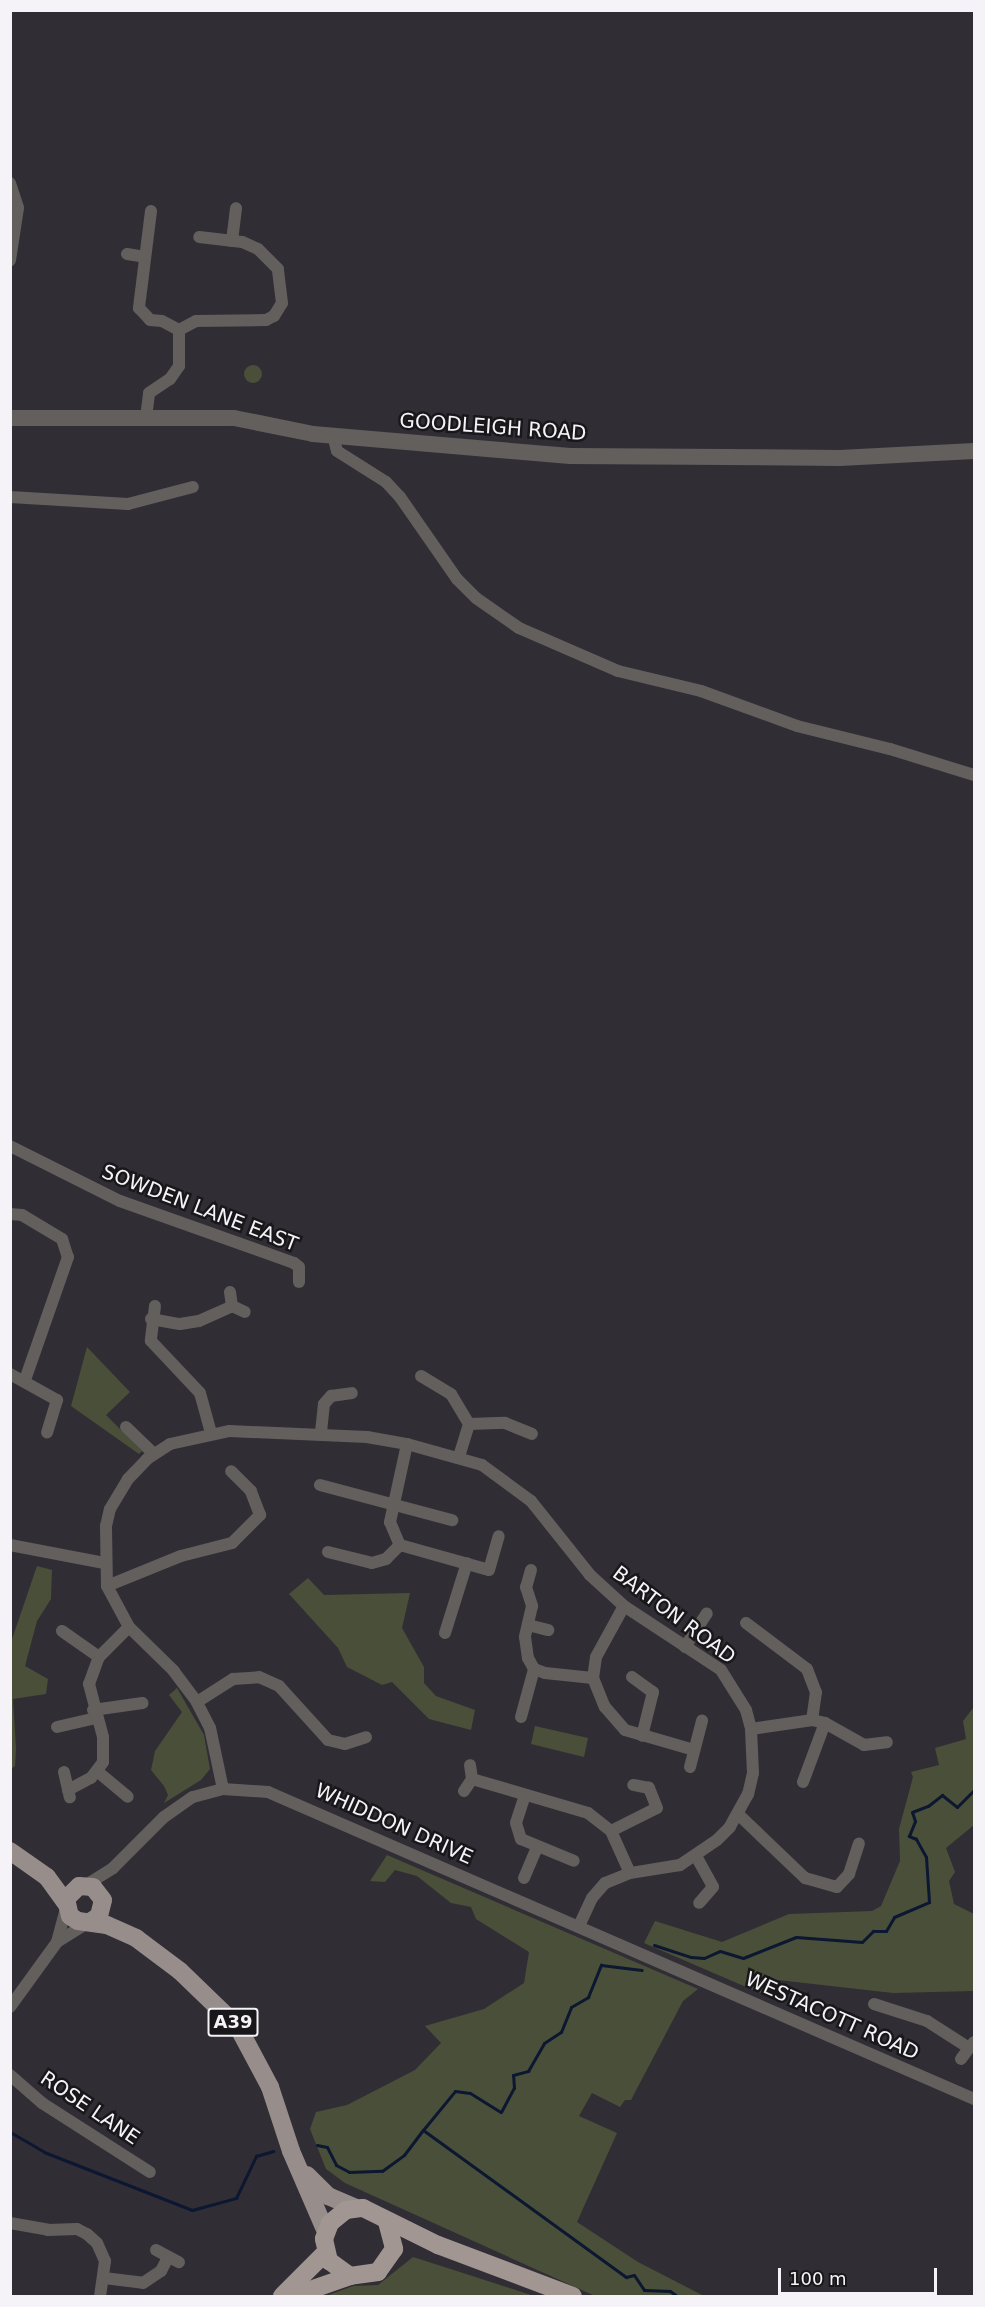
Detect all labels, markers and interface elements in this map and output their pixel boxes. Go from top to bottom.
street label: GOODLEIGH ROAD [399,408,587,446]
street label: SOWDEN LANE EAST [99,1160,301,1256]
street label: BARTON ROAD [608,1561,740,1669]
street label: WHIDDON DRIVE [311,1778,477,1870]
street label: WESTACOTT ROAD [741,1967,923,2065]
road number: A39 [208,2007,258,2037]
street label: ROSE LANE [36,2066,144,2150]
scale bar [781,2256,940,2294]
text: 100 m [789,2268,847,2289]

